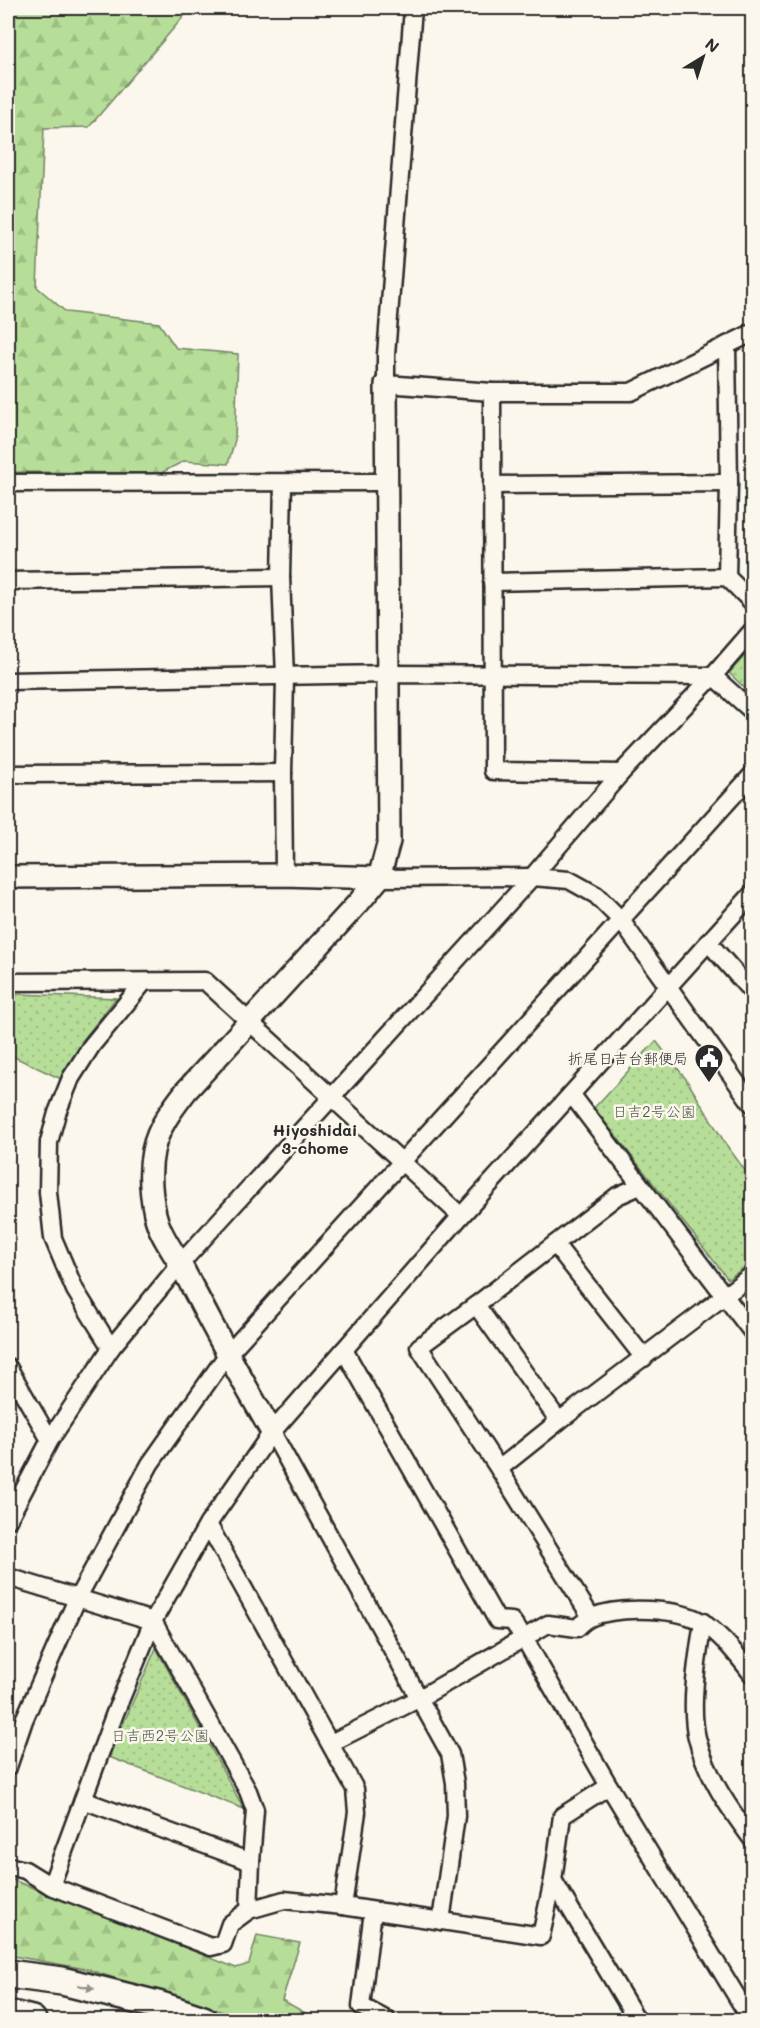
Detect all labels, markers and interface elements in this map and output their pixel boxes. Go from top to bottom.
north arrow [673,27,733,87]
text: N [701,33,724,57]
public building icon: 折尾日吉台郵便局 [693,1042,725,1084]
place label: 折尾日吉台郵便局 [568,1048,688,1068]
park label: 日吉2号公園 [612,1101,696,1121]
district label: Hiyoshidai 3-chome [273,1119,357,1158]
park label: 日吉西2号公園 [111,1725,209,1745]
one-way arrow [77,1983,95,1993]

